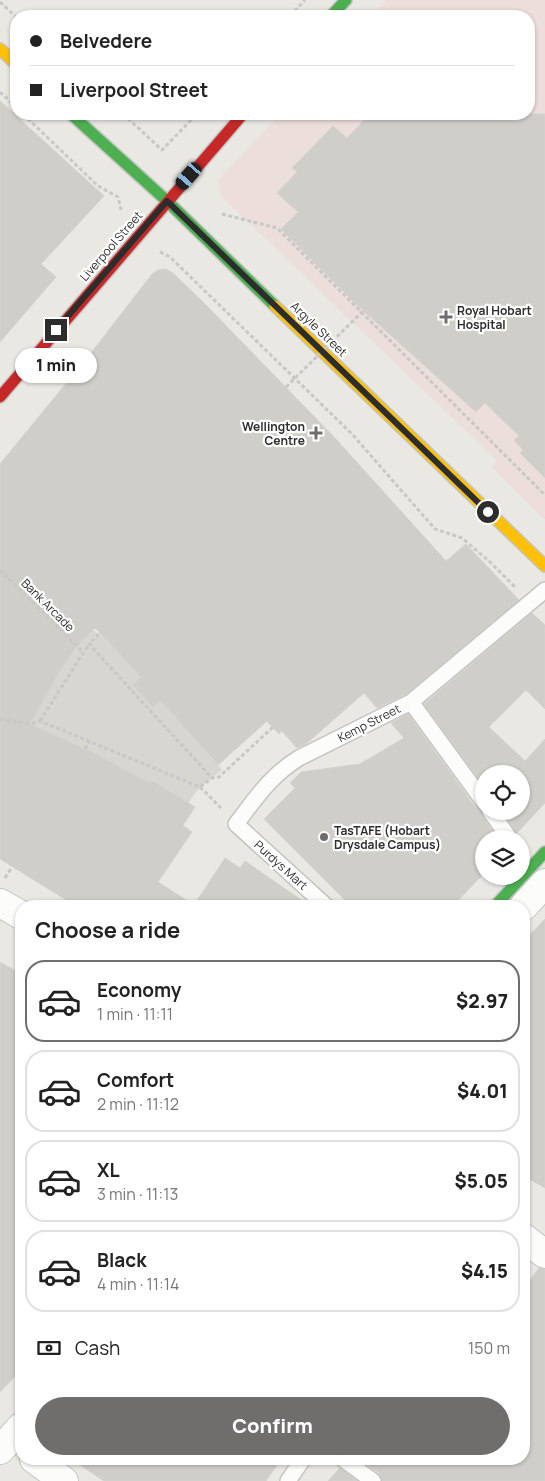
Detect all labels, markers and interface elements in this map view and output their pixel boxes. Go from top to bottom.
text: Belvedere [60,28,152,54]
text: Liverpool Street [60,77,208,103]
car [173,160,204,192]
street label: Liverpool Street [76,207,146,285]
street label: Argyle Street [287,298,351,360]
place label: Royal Hobart Hospital [457,302,532,333]
marker: Royal Hobart Hospital [439,310,453,324]
route end [45,319,67,341]
callout: 1 min [15,348,97,382]
text: 1 min [36,354,76,376]
place label: Wellington Centre [242,418,305,449]
marker: Wellington Centre [309,426,323,440]
route start [477,501,499,523]
street label: Bank Arcade [18,575,78,635]
street label: Kemp Street [335,700,404,746]
map controls [475,765,530,885]
button: locate [475,765,530,820]
place label: TasTAFE (Hobart Drysdale Campus) [334,822,441,853]
button: layers [475,830,530,885]
marker: TasTAFE (Hobart Drysdale Campus) [318,831,330,843]
street label: Purdys Mart [251,836,312,894]
text: Choose a ride [35,915,180,945]
text: Economy [97,977,181,1003]
icon: car [37,979,82,1024]
text: $2.97 [456,988,508,1014]
text: 1 min · 11:11 [97,1003,173,1025]
text: Comfort [97,1067,174,1093]
icon: car [37,1069,82,1114]
text: $4.01 [457,1078,508,1104]
text: 2 min · 11:12 [97,1093,179,1115]
text: XL [97,1157,120,1183]
icon: car [37,1159,82,1204]
text: $5.05 [455,1168,508,1194]
text: 3 min · 11:13 [97,1183,178,1205]
text: Black [97,1247,146,1273]
icon: car [37,1249,82,1294]
text: $4.15 [461,1258,508,1284]
text: 4 min · 11:14 [97,1273,179,1295]
icon: cash [35,1334,63,1362]
text: Cash [75,1335,120,1361]
text: 150 m [468,1337,510,1359]
button: Confirm [35,1397,510,1455]

